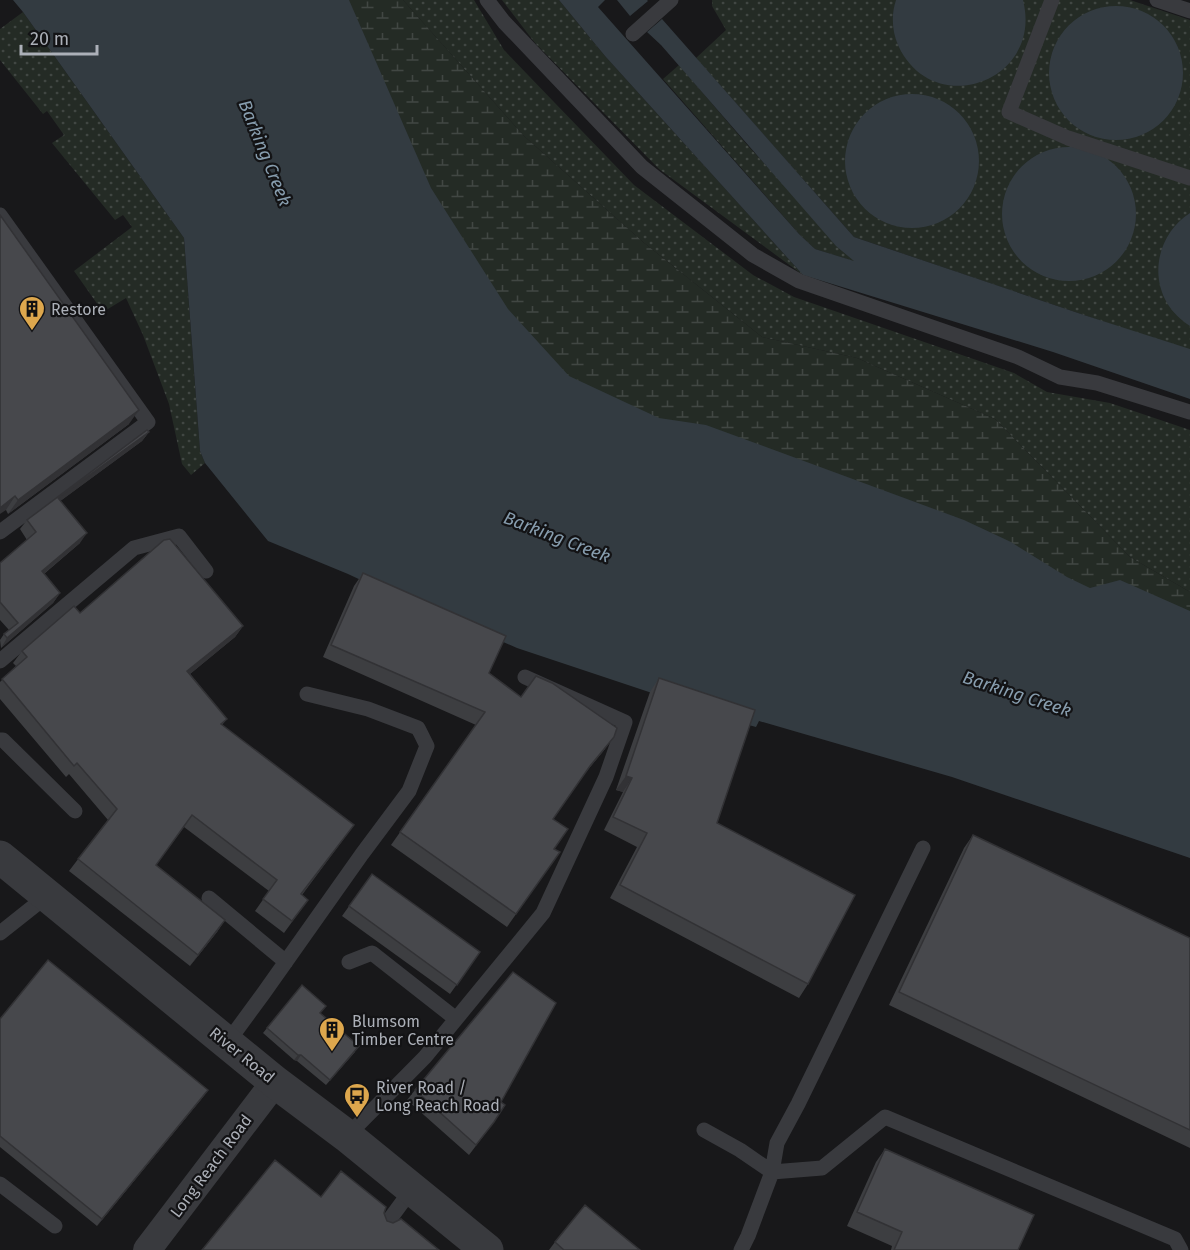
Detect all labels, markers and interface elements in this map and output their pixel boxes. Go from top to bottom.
scale bar [21,18,98,56]
text: 20 m [30,28,69,50]
water label: Barking Creek [234,97,296,210]
building icon: Restore [17,294,47,332]
place label: Restore [51,300,106,319]
water label: Barking Creek [500,507,614,568]
water label: Barking Creek [960,666,1074,722]
place label: Blumsom Timber Centre [352,1012,454,1049]
building icon: Blumsom Timber Centre [317,1015,347,1053]
street label: River Road [206,1023,278,1087]
place label: River Road / Long Reach Road [376,1078,500,1115]
bus stop icon: River Road / Long Reach Road [342,1081,372,1119]
street label: Long Reach Road [166,1111,256,1221]

